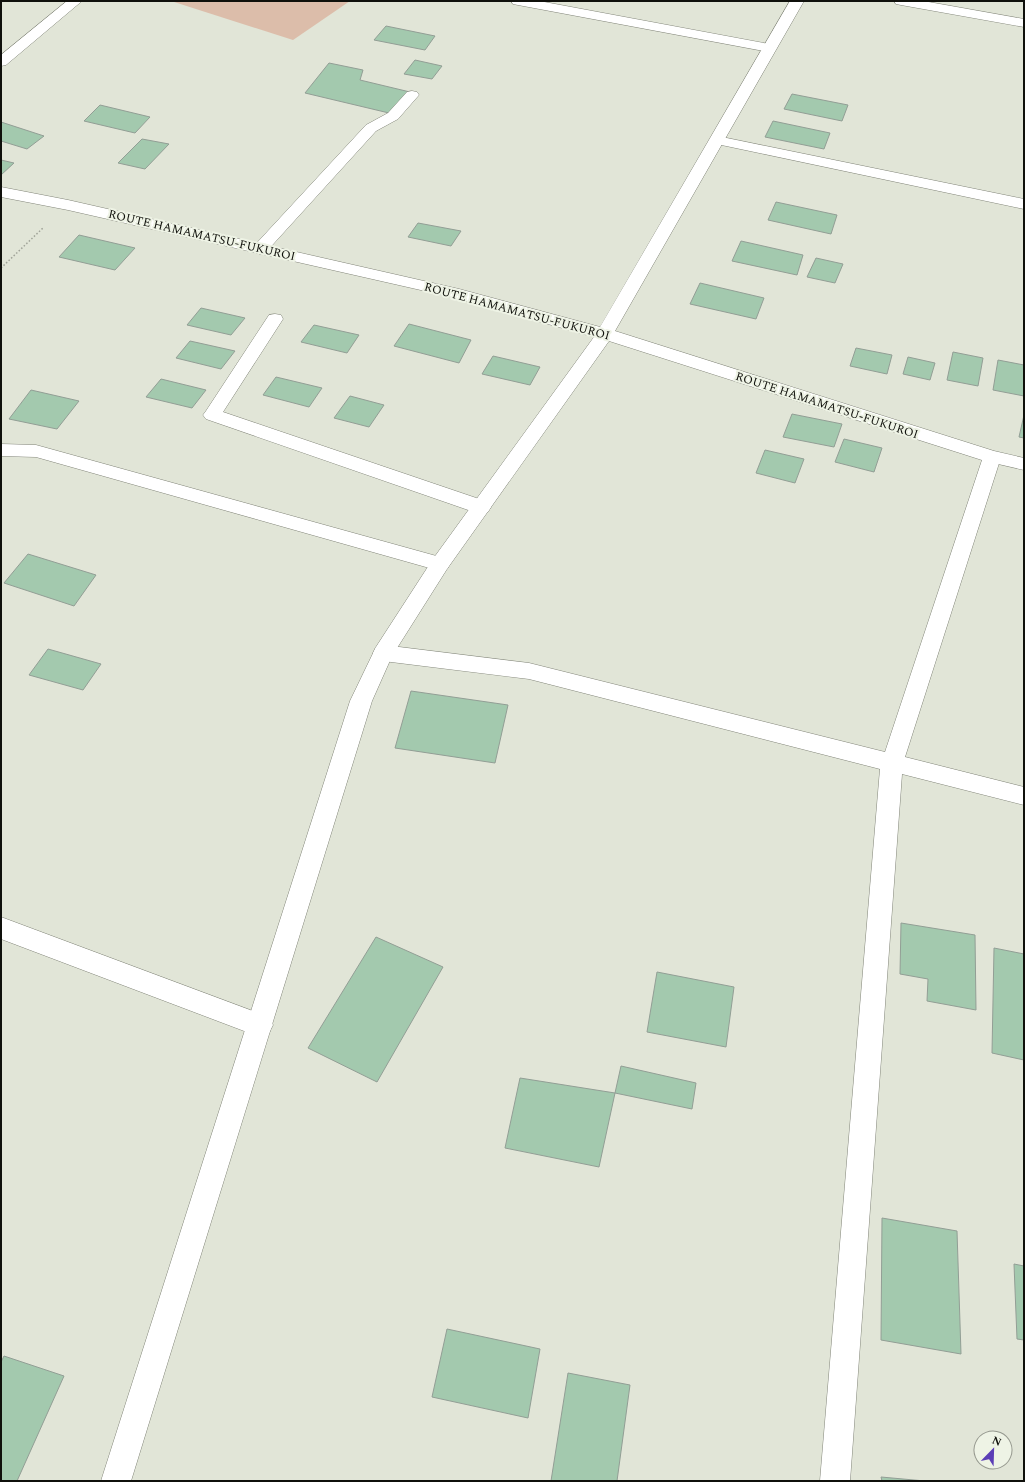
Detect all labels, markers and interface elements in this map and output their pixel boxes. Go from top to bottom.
street label: ROUTE HAMAMATSU-FUKUROI [107,205,297,266]
street label: ROUTE HAMAMATSU-FUKUROI [422,278,612,345]
street label: ROUTE HAMAMATSU-FUKUROI [733,367,921,444]
north arrow [973,1430,1013,1470]
text: N [989,1432,1004,1451]

